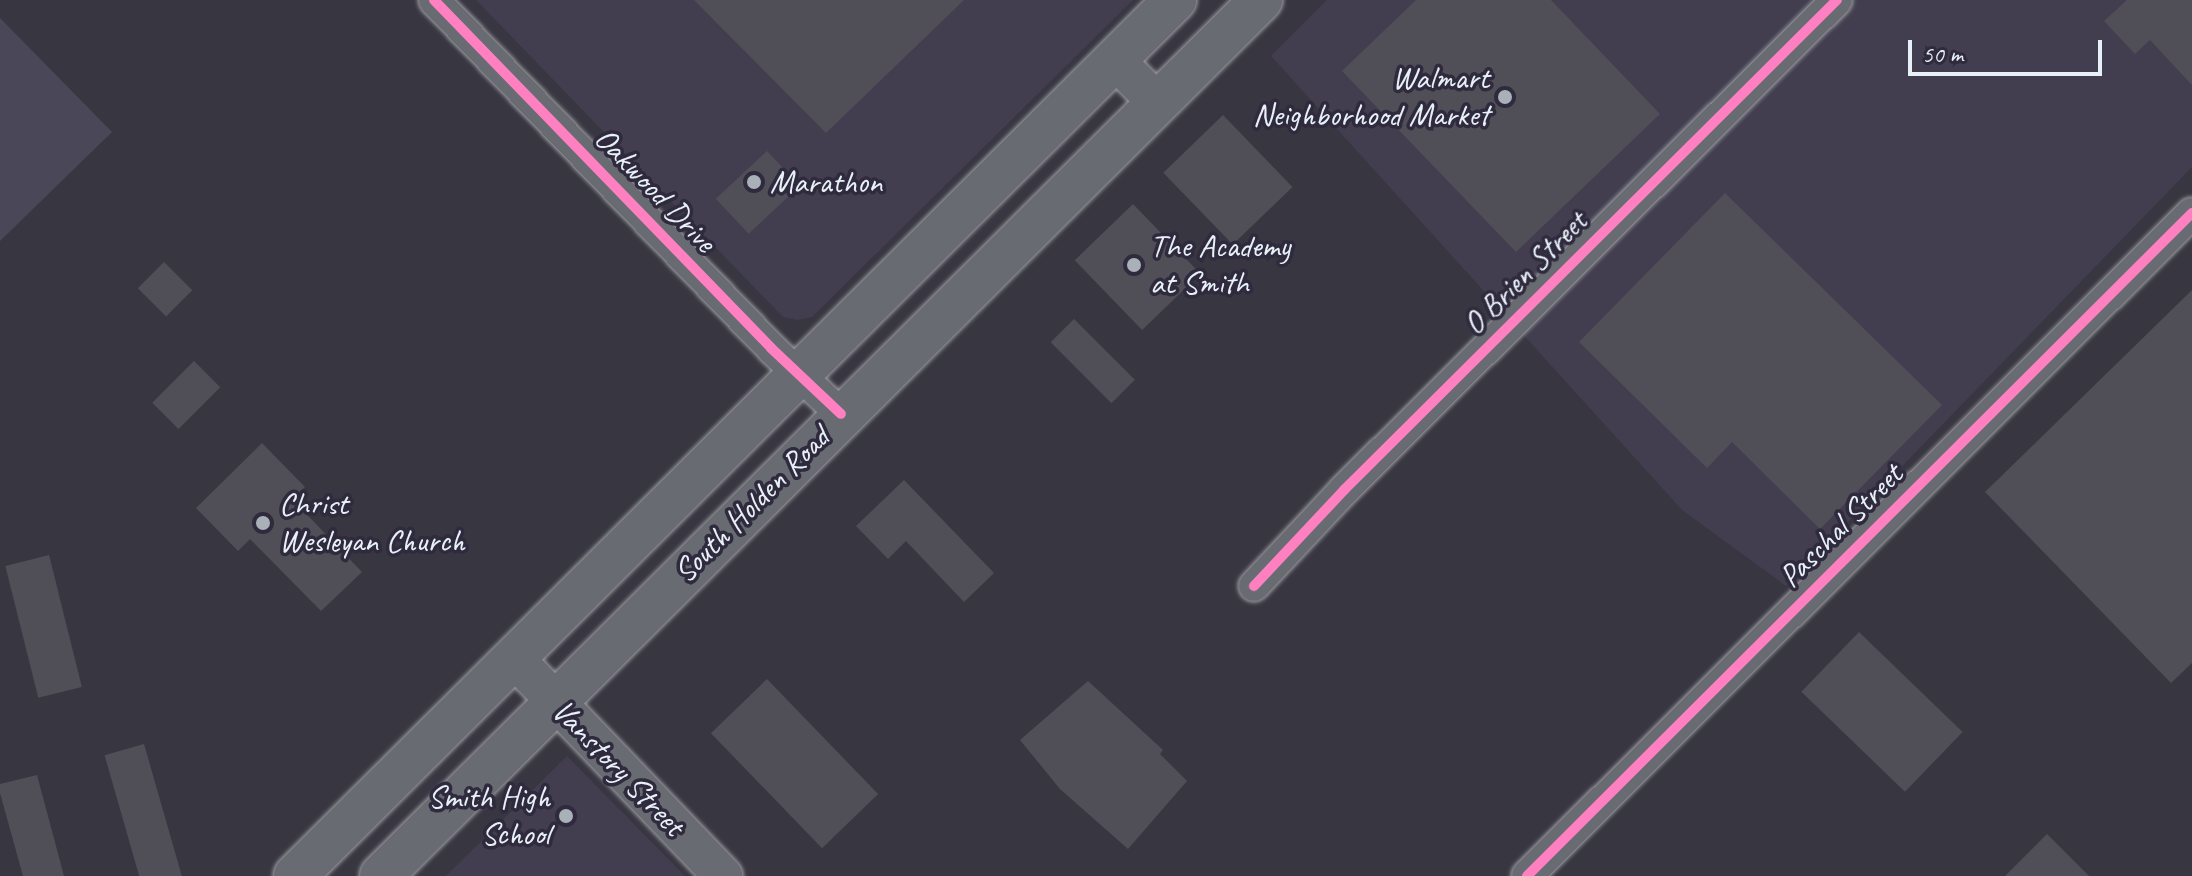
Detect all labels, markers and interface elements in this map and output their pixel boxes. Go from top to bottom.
scale bar [1912,24,2106,74]
text: 50 m [1922,39,1963,69]
place label: Walmart Neighborhood Market [1252,60,1489,135]
marker: Walmart Neighborhood Market [1496,88,1514,106]
street label: Oakwood Drive [586,120,724,260]
place label: Marathon [770,163,882,201]
marker: Marathon [745,173,763,191]
street label: O Brien Street [1455,203,1595,343]
place label: The Academy at Smith [1150,228,1292,303]
marker: The Academy at Smith [1125,256,1143,274]
street label: South Holden Road [666,419,838,591]
street label: Paschal Street [1771,456,1911,596]
place label: Christ Wesleyan Church [279,486,466,561]
marker: Christ Wesleyan Church [254,514,272,532]
street label: Vanstory Street [543,692,693,844]
place label: Smith High School [427,779,550,854]
marker: Smith High School [557,807,575,825]

